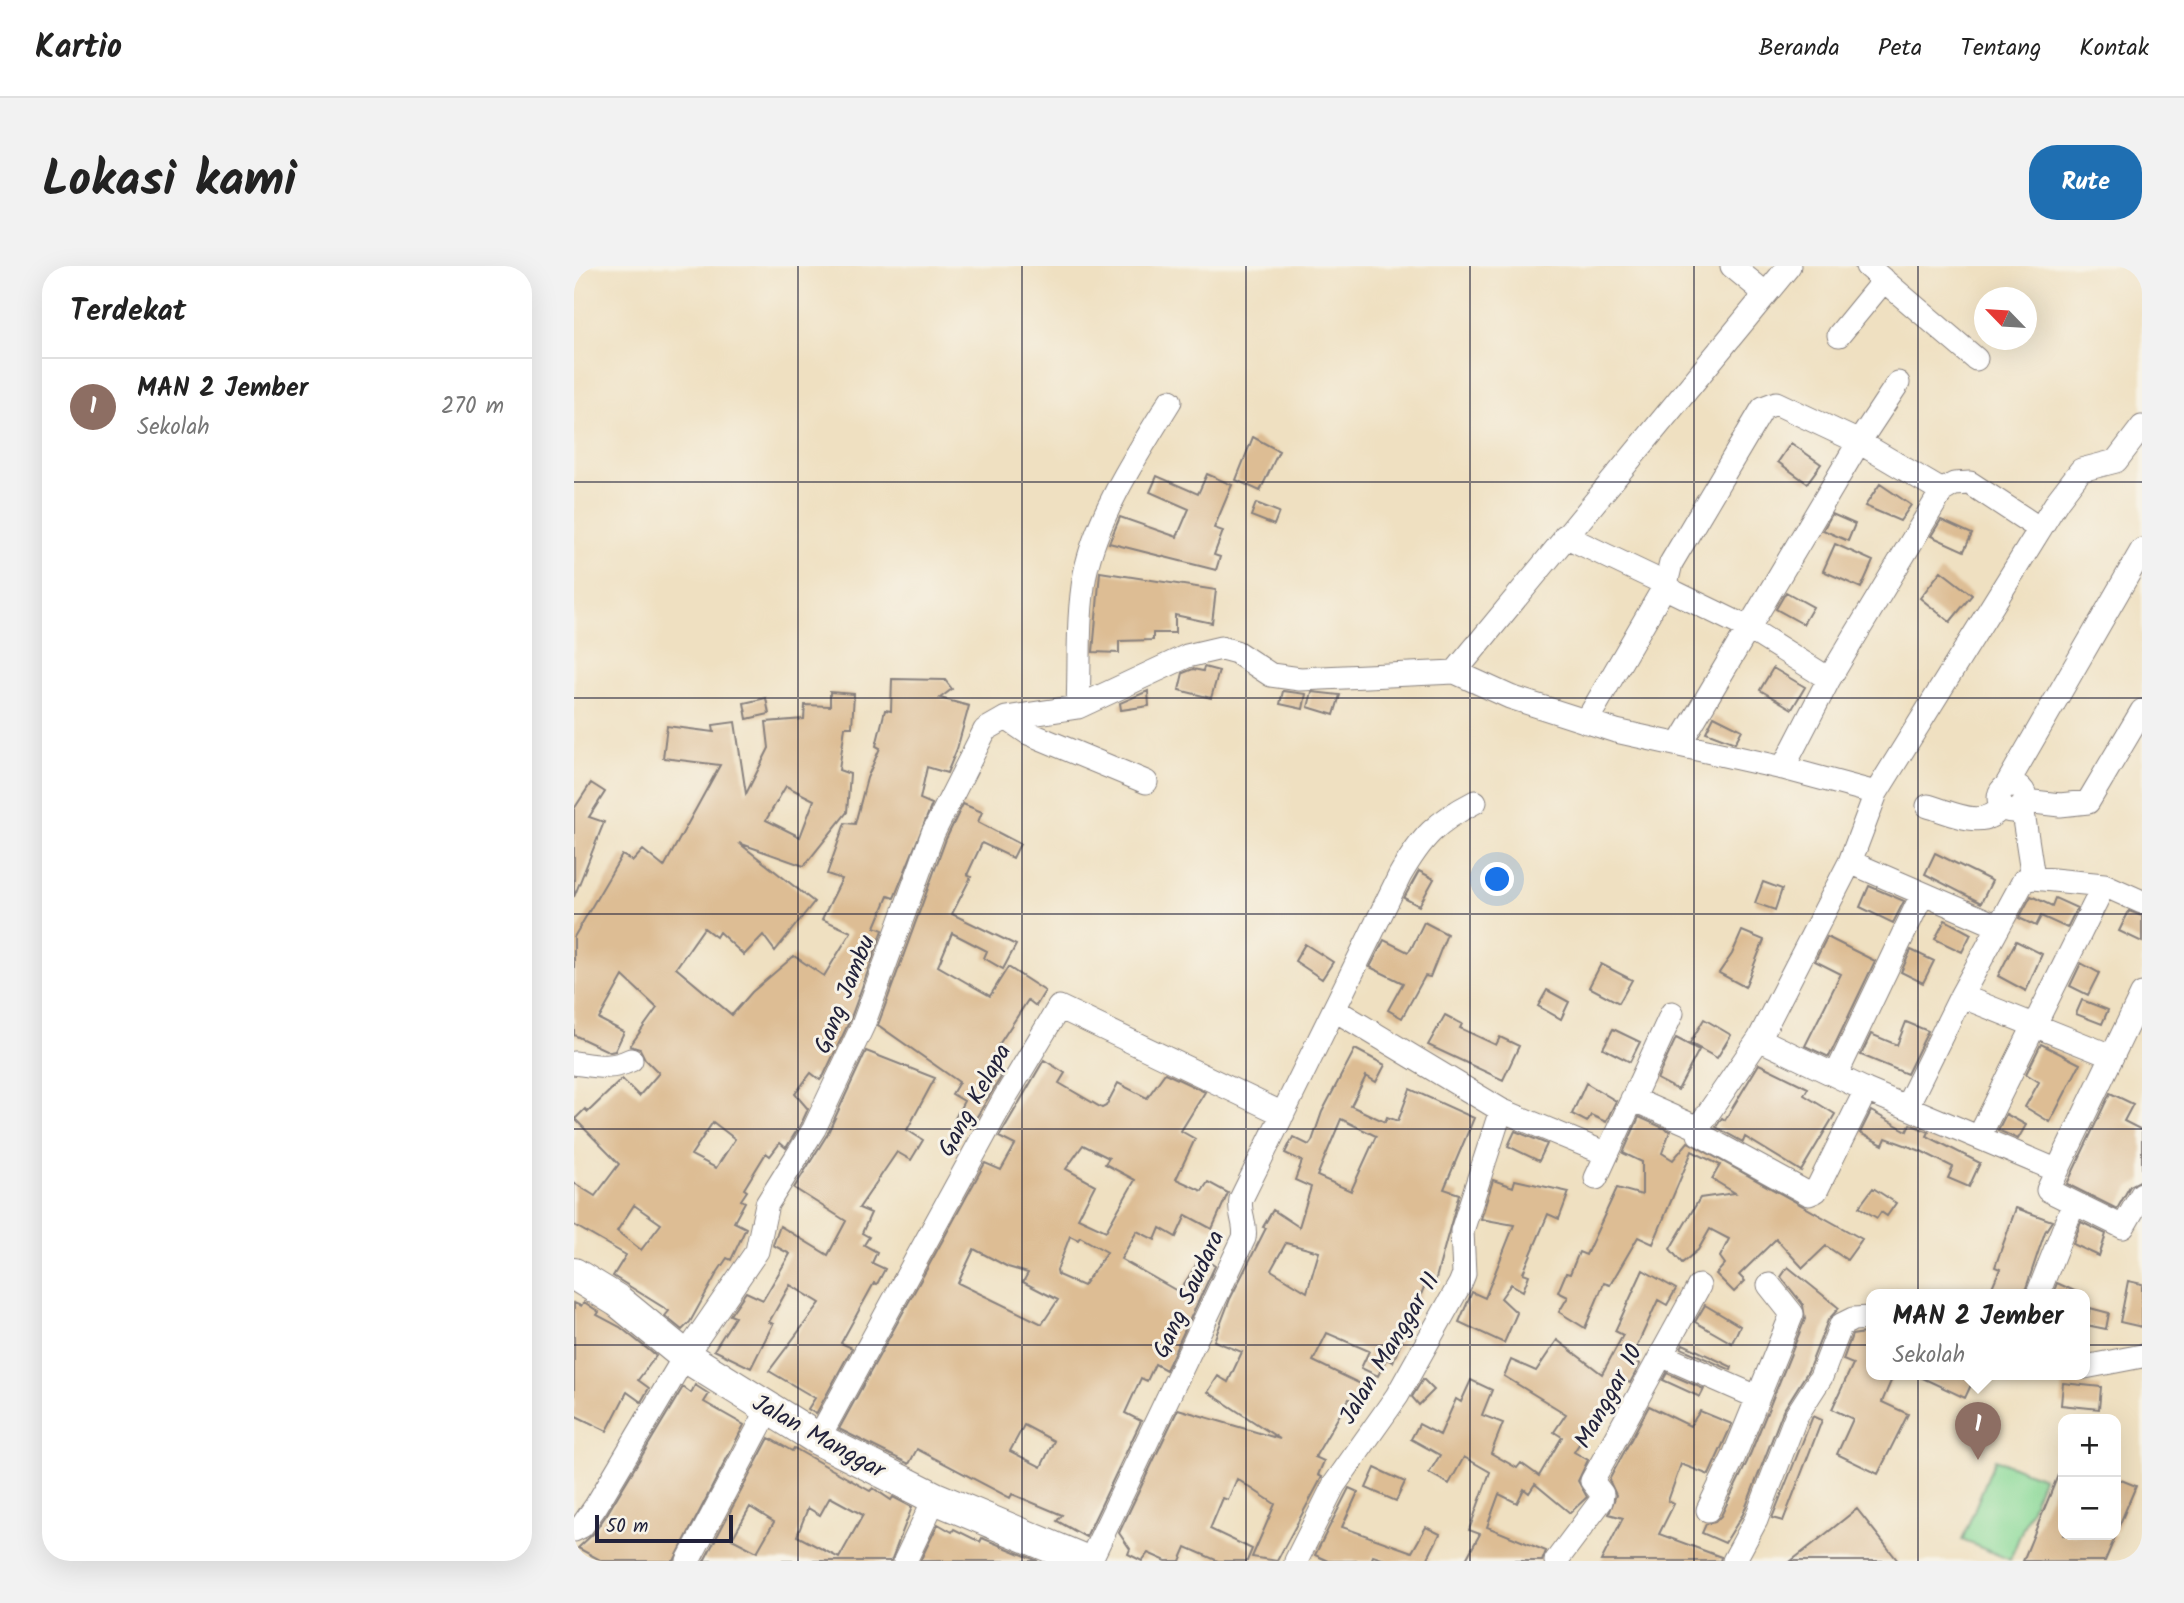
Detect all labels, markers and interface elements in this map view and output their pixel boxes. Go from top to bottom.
text: Kartio [35,22,122,75]
text: Beranda [1758,29,1840,68]
text: Peta [1878,29,1922,68]
text: Tentang [1960,29,2041,68]
text: Kontak [2079,29,2149,68]
text: Lokasi kami [42,143,297,221]
button: Rute [2029,145,2142,220]
north arrow [1974,287,2037,350]
text: Terdekat [70,288,186,336]
text: MAN 2 Jember [137,368,308,410]
text: 1 [90,389,96,425]
text: 270 m [441,389,504,425]
text: Sekolah [137,410,210,446]
your location [1480,862,1514,896]
street label: Gang Jambu [804,929,887,1060]
street label: Gang Kelapa [928,1037,1023,1165]
street label: Gang Saudara [1143,1224,1236,1365]
street label: Jalan Manggar 11 [1329,1265,1451,1432]
popup [1866,1289,2090,1380]
text: MAN 2 Jember [1892,1296,2064,1338]
street label: Manggar 10 [1565,1337,1654,1456]
text: Sekolah [1892,1338,1965,1374]
street label: Jalan Manggar [745,1385,894,1491]
pin: 1 [1955,1402,2001,1460]
map controls [2058,1414,2121,1540]
button: + [2058,1414,2121,1477]
button: − [2058,1477,2121,1540]
scale bar [595,1512,733,1544]
text: 50 m [606,1512,648,1542]

